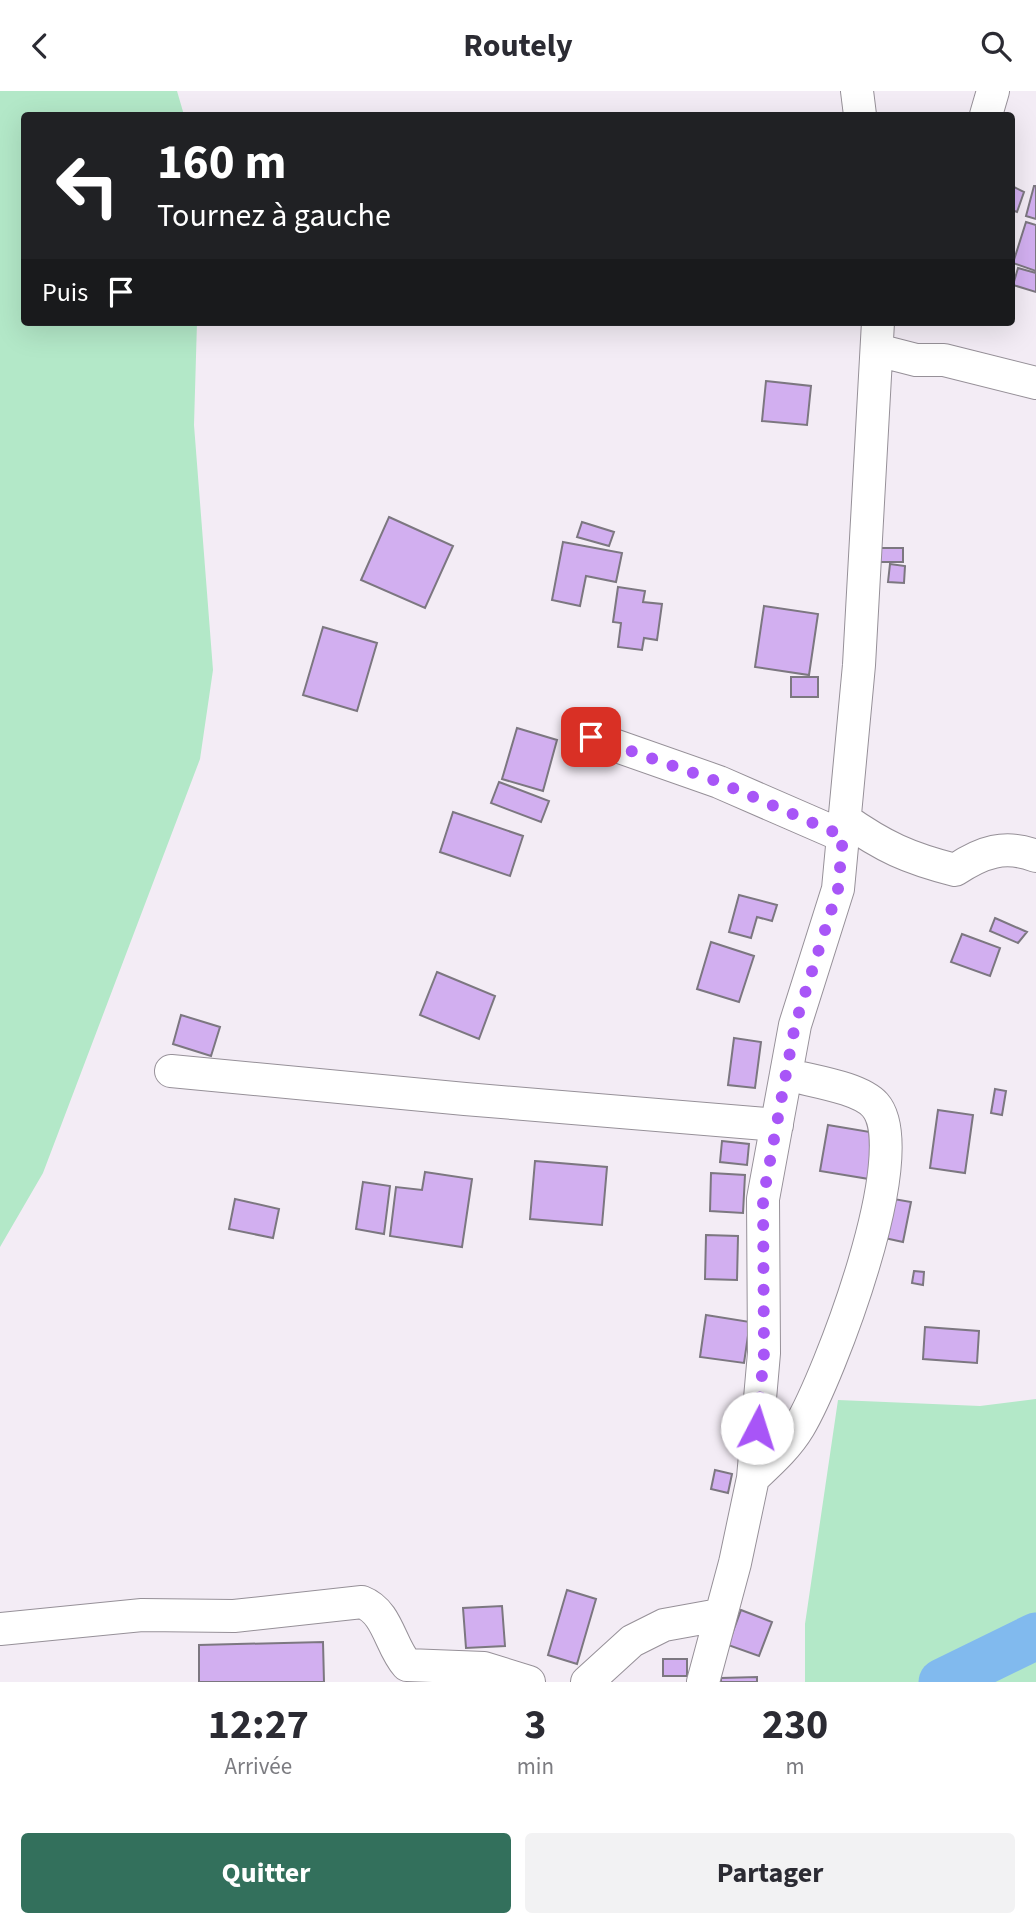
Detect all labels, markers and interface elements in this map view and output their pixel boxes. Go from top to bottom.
text: Routely [463,23,573,69]
icon: back [21,27,59,65]
icon: search [977,27,1015,65]
text: 160 m [157,128,286,198]
icon: left [42,140,133,231]
text: Tournez à gauche [157,193,391,239]
icon: arrive [102,273,140,311]
text: Puis [42,274,88,311]
pin [561,707,621,767]
icon: arrive [572,718,610,756]
position arrow [720,1391,794,1465]
text: 12:27 [208,1695,309,1755]
text: 3 [524,1695,546,1755]
text: 230 [762,1695,828,1755]
text: Arrivée [225,1750,292,1783]
text: min [517,1750,554,1783]
text: m [785,1750,805,1783]
button: Quitter [21,1833,511,1913]
button: Partager [525,1833,1015,1913]

